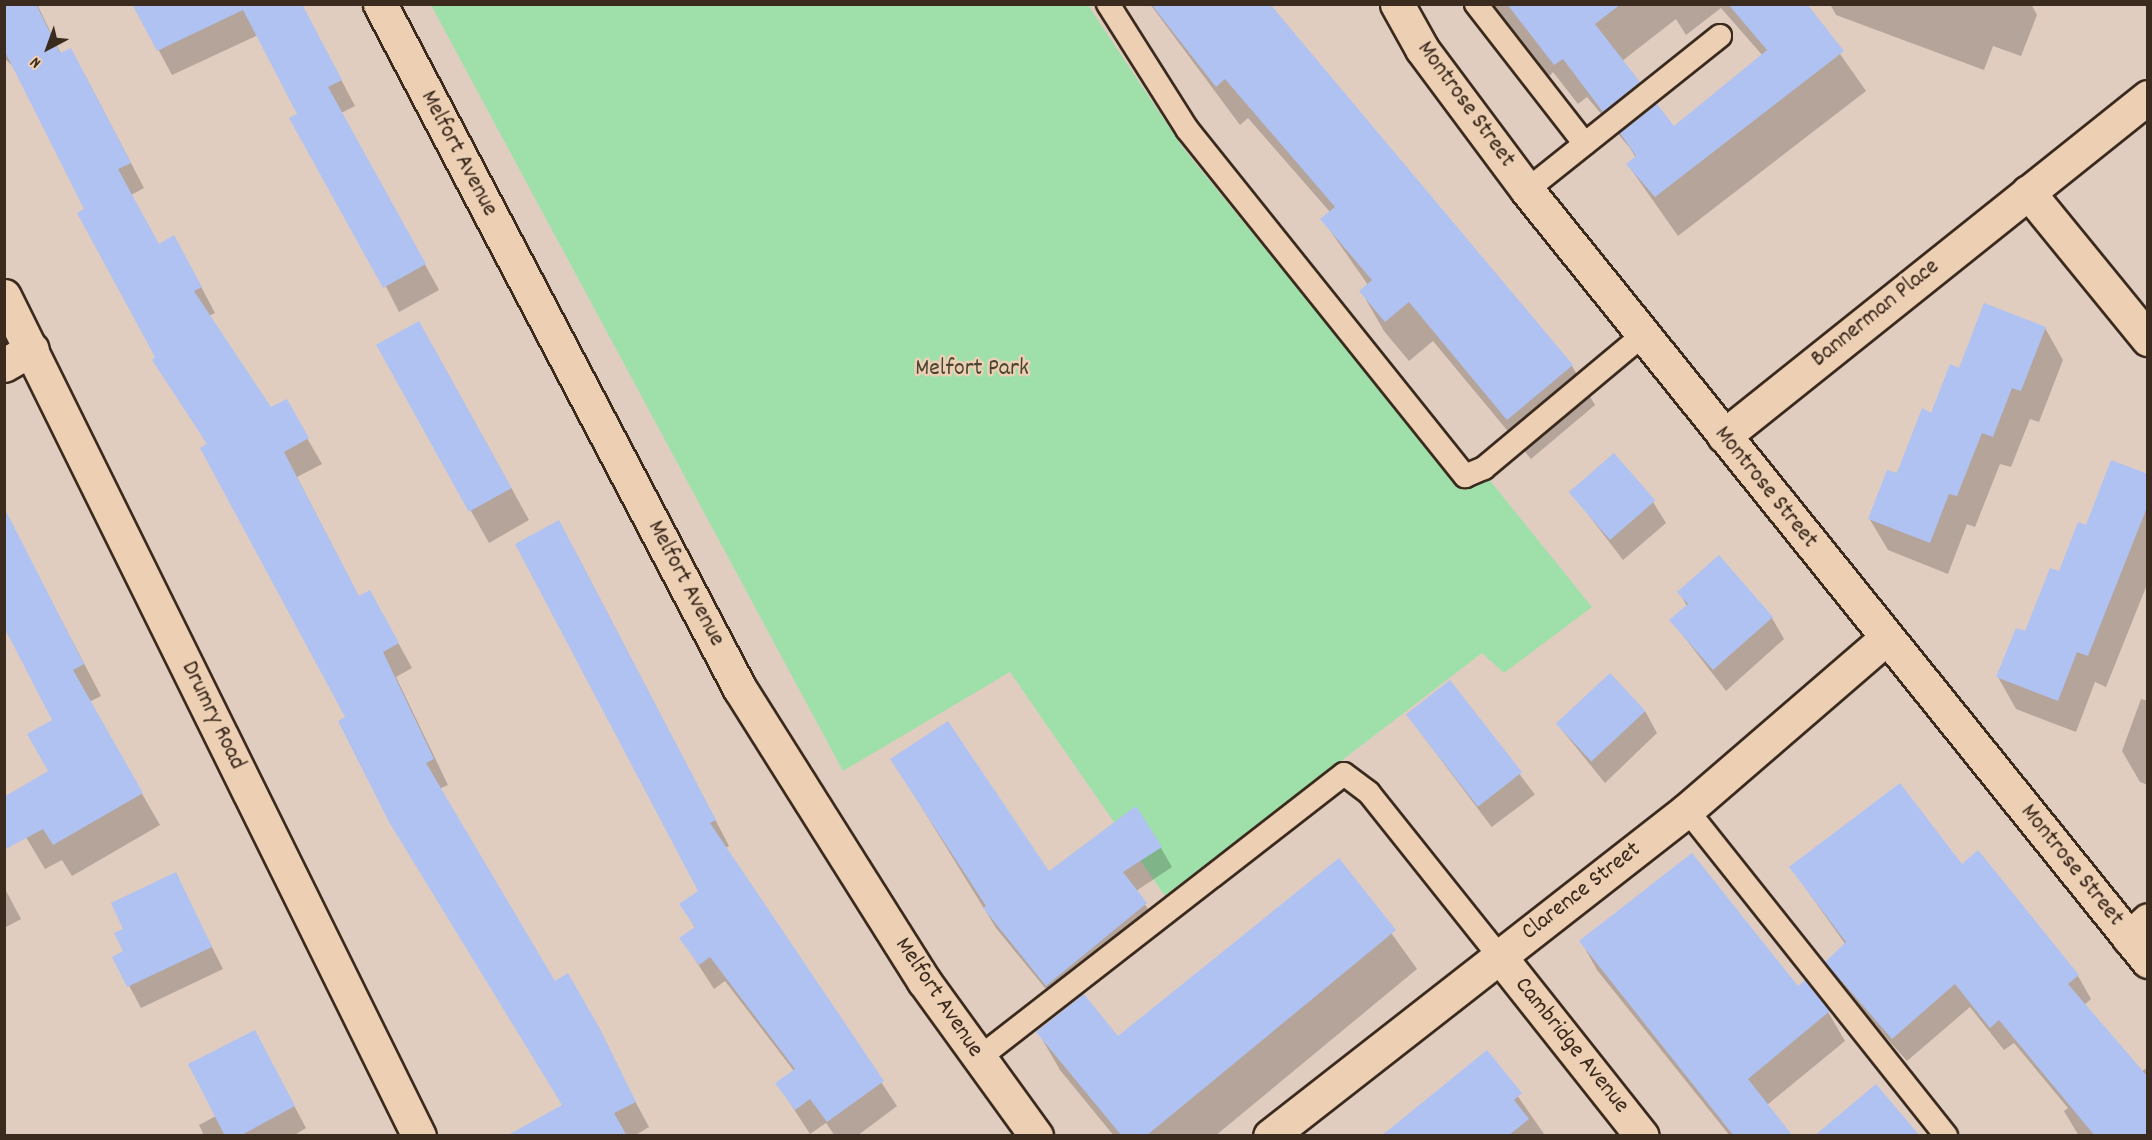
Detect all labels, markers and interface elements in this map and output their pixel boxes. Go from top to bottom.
north arrow [18,18,78,78]
street label: Montrose Street [1410,36,1520,174]
text: N [25,51,46,73]
street label: Melfort Avenue [413,86,503,222]
street label: Bannerman Place [1806,254,1946,374]
park label: Melfort Park [915,356,1029,384]
street label: Montrose Street [1707,421,1823,555]
street label: Melfort Avenue [640,516,730,652]
street label: Drumry Road [173,657,251,775]
street label: Montrose Street [2013,799,2129,933]
street label: Clarence Street [1517,837,1647,947]
street label: Melfort Avenue [887,933,989,1063]
street label: Cambridge Avenue [1507,972,1635,1120]

